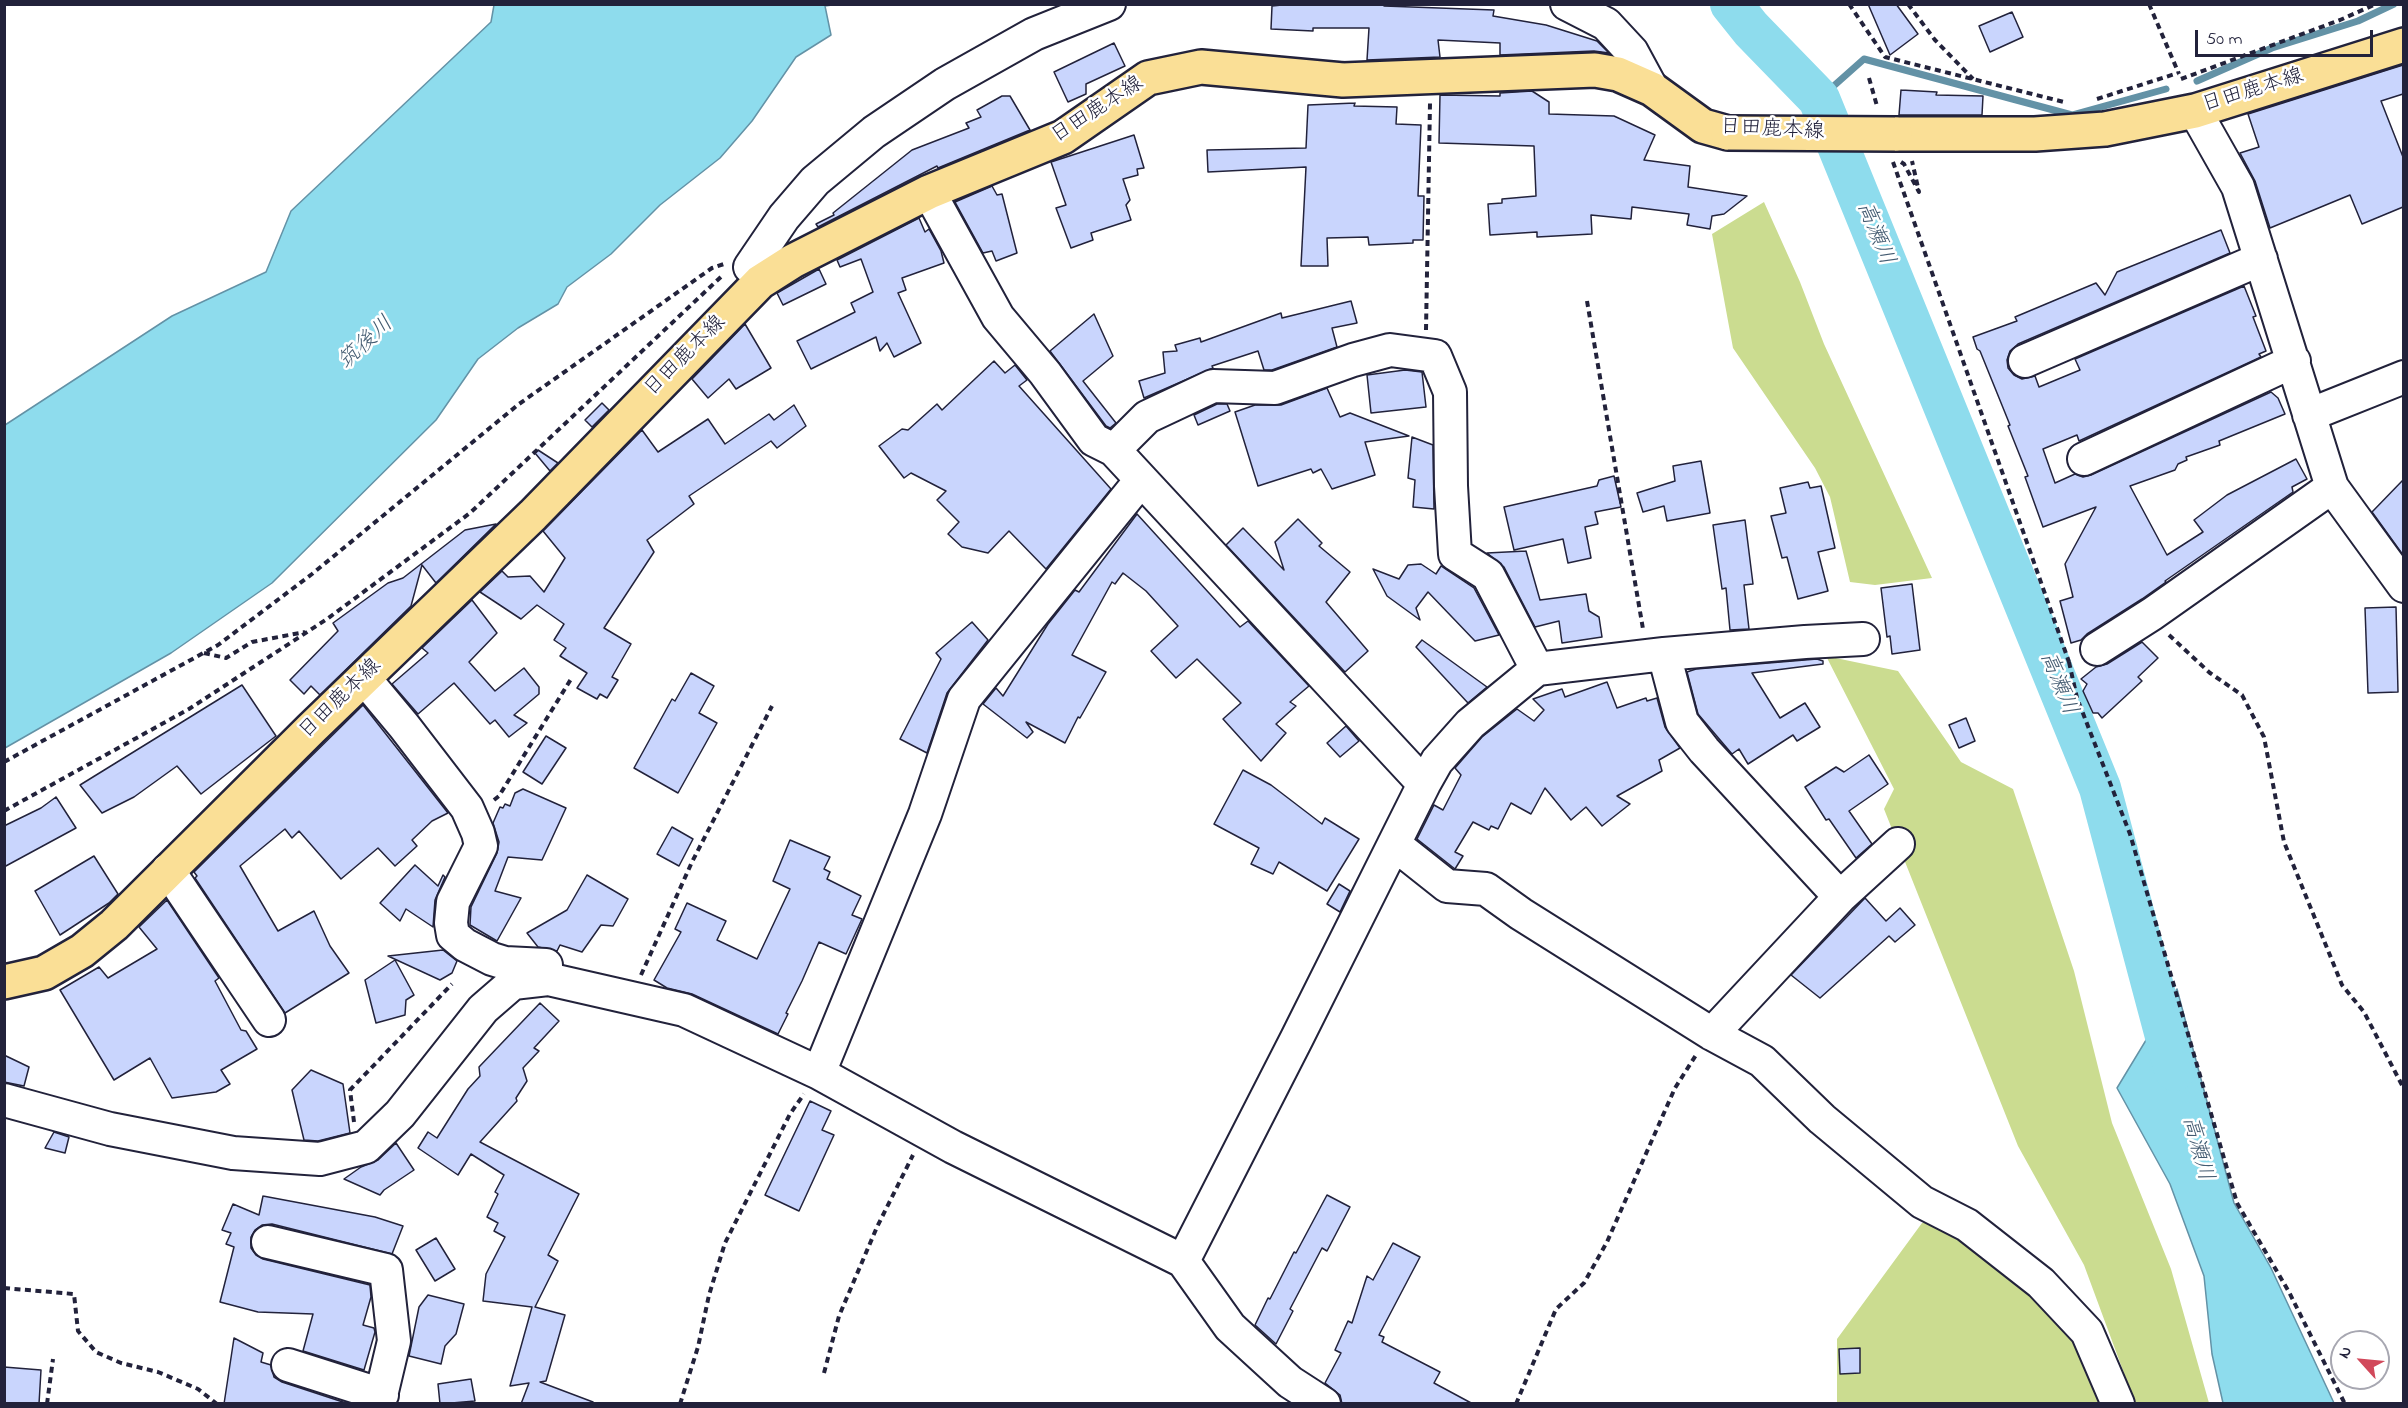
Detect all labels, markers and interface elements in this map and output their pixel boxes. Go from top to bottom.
scale bar [2198,18,2376,56]
text: 50 m [2206,27,2243,53]
street label: 日田鹿本線 [2199,65,2307,119]
street label: 日田鹿本線 [1047,72,1149,150]
street label: 日田鹿本線 [1719,116,1825,146]
water label: 高瀬川 [1849,198,1899,270]
street label: 日田鹿本線 [640,311,732,403]
water label: 筑後川 [334,312,400,376]
water label: 高瀬川 [2032,648,2082,720]
street label: 日田鹿本線 [294,654,388,746]
water label: 高瀬川 [2175,1114,2217,1184]
north arrow [2330,1330,2390,1390]
text: N [2333,1342,2359,1363]

